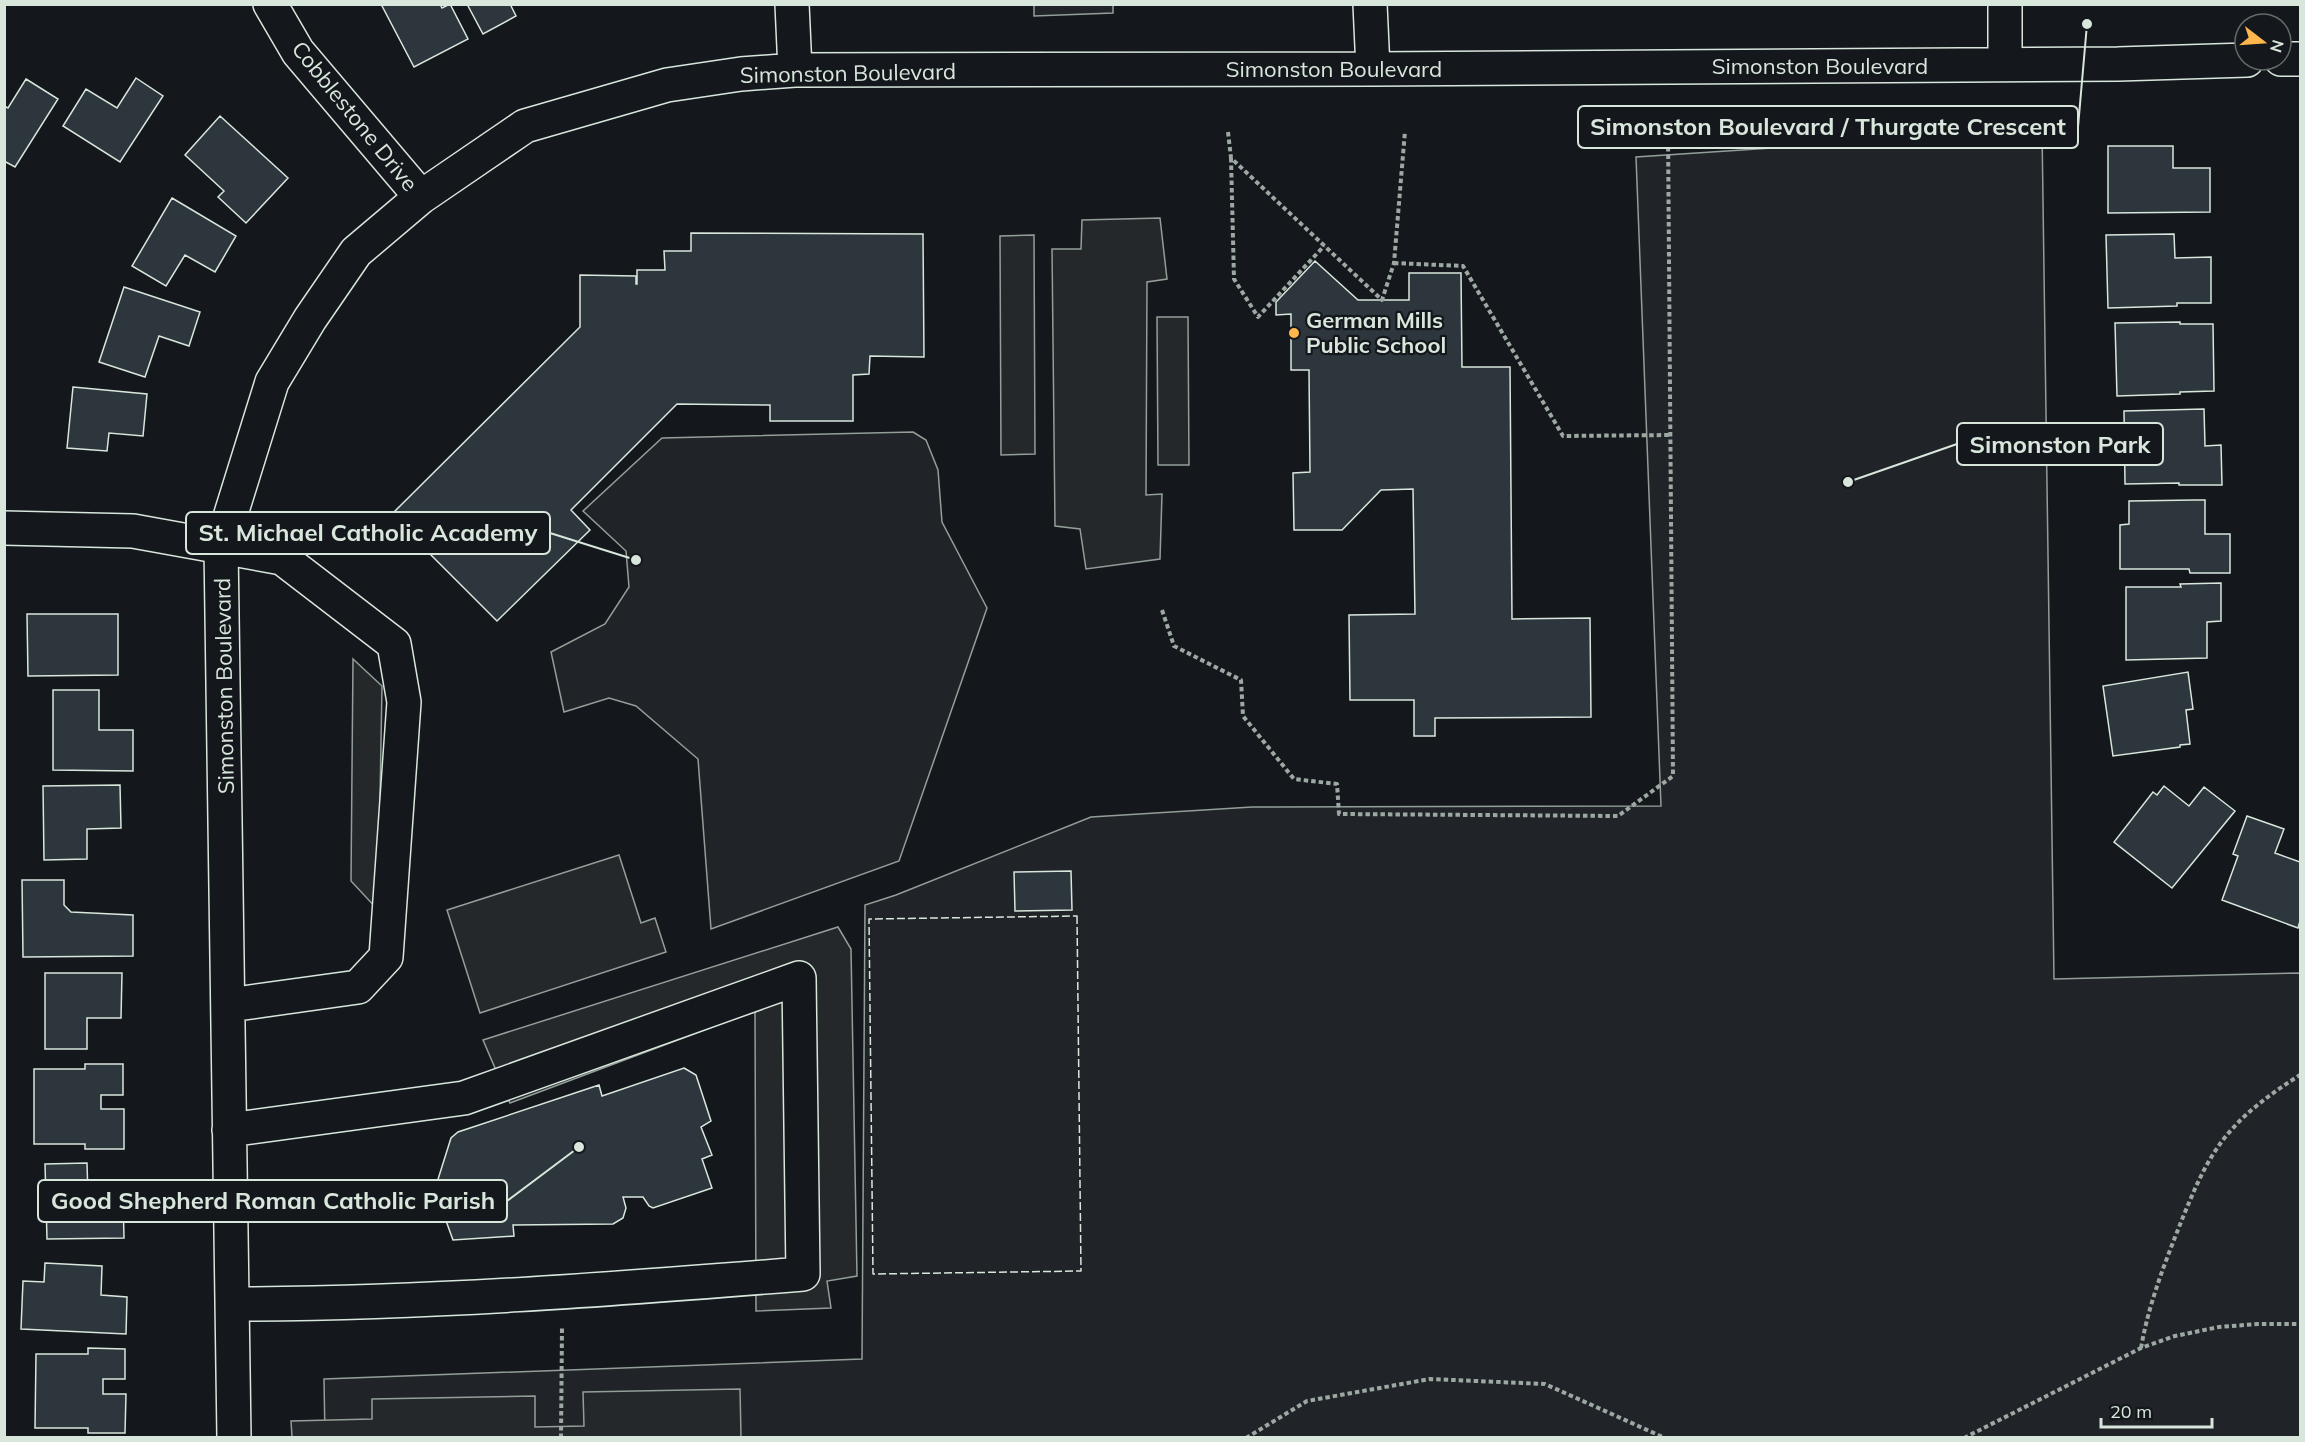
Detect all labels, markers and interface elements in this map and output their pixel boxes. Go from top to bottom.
north arrow [2233,12,2293,72]
street label: Cobblestone Drive [286,35,424,197]
text: N [2266,38,2289,55]
street label: Simonston Boulevard [1712,52,1928,80]
street label: Simonston Boulevard [1226,55,1442,83]
street label: Simonston Boulevard [740,57,956,89]
callout: Simonston Boulevard / Thurgate Crescent [1578,106,2078,148]
text: Simonston Boulevard / Thurgate Crescent [1590,111,2066,141]
place label: German Mills Public School [1306,306,1446,359]
marker: German Mills Public School [1287,326,1301,340]
callout: Simonston Park [1957,423,2163,465]
text: Simonston Park [1969,429,2151,459]
callout: St. Michael Catholic Academy [186,512,550,554]
text: St. Michael Catholic Academy [198,517,539,547]
street label: Simonston Boulevard [208,578,240,794]
callout: Good Shepherd Roman Catholic Parish [38,1180,507,1222]
text: Good Shepherd Roman Catholic Parish [51,1185,495,1215]
scale bar [2101,1391,2212,1429]
text: 20 m [2110,1400,2152,1423]

